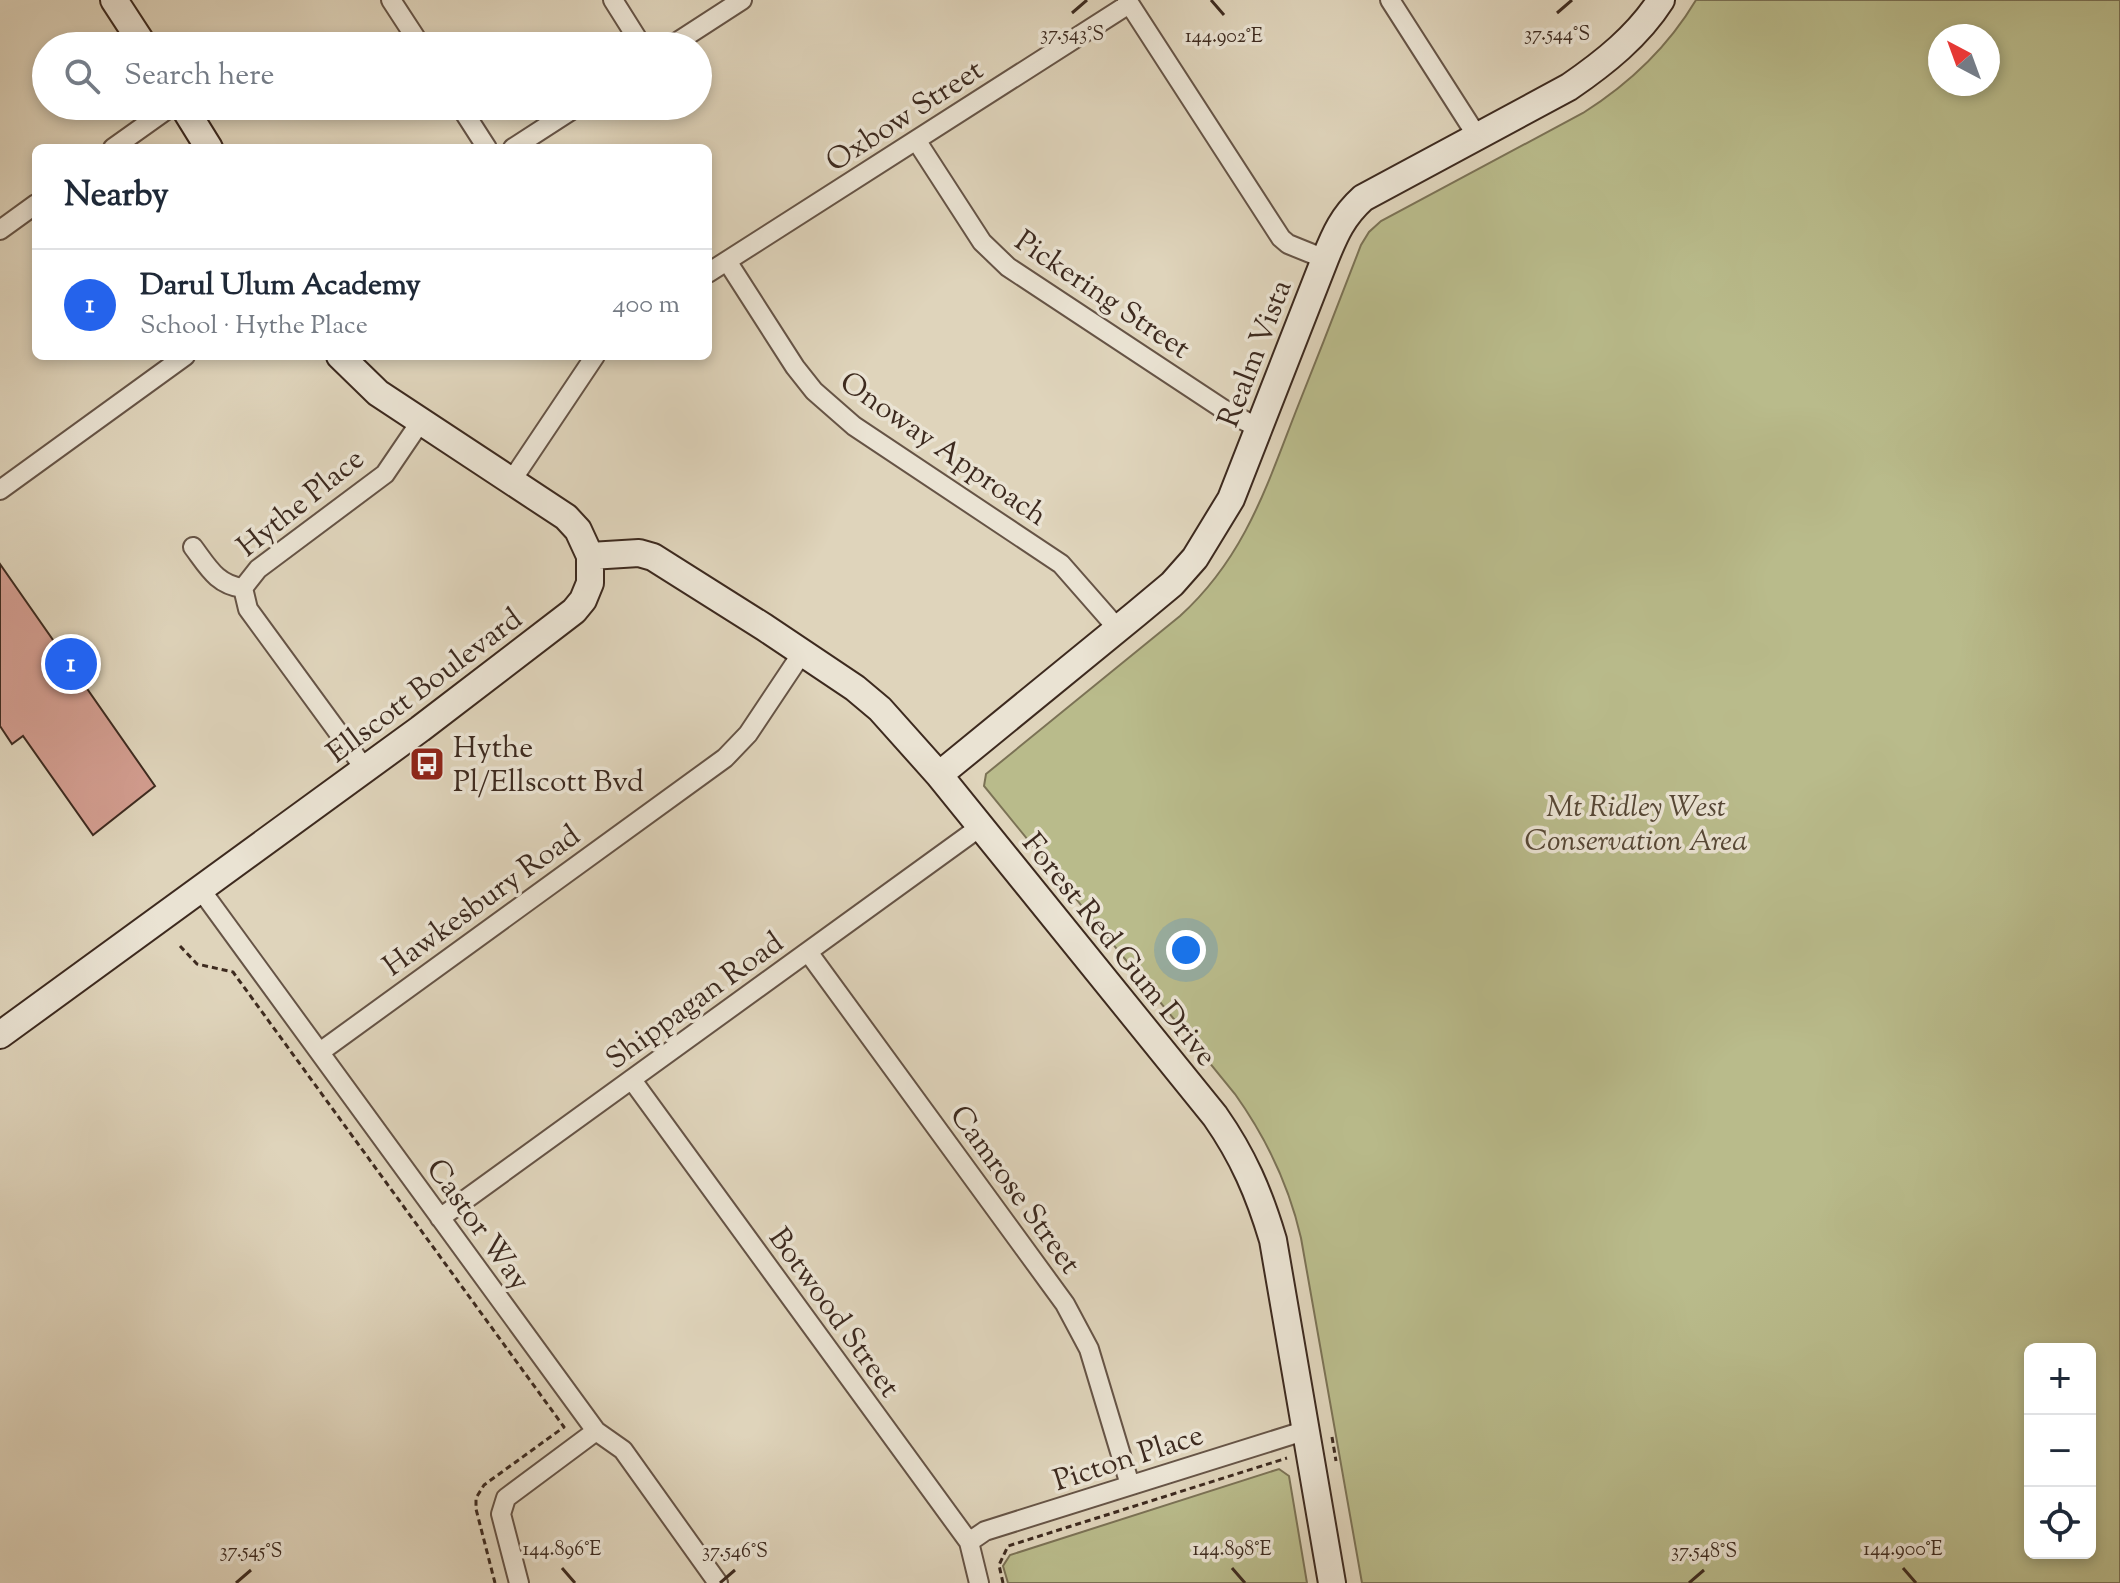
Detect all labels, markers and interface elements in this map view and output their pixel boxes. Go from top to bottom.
text: 37.543°S [1040,21,1104,50]
text: 37.544°S [1524,21,1590,50]
text: 144.902°E [1185,23,1263,52]
north arrow [1928,24,2000,96]
search box [32,32,712,120]
street label: Oxbow Street [818,50,992,184]
icon: search [60,54,104,98]
text: Search here [124,55,274,98]
text: Nearby [64,172,169,221]
street label: Pickering Street [1005,221,1198,371]
text: Darul Ulum Academy [140,265,421,308]
street label: Realm Vista [1209,274,1304,434]
text: 1 [86,287,94,324]
text: 400 m [613,287,680,324]
text: School · Hythe Place [140,308,368,345]
street label: Onoway Approach [830,362,1056,538]
street label: Hythe Place [229,439,375,569]
street label: Ellscott Boulevard [319,599,532,775]
pin: 1 [45,634,97,694]
place label: Hythe Pl/Ellscott Bvd [453,728,644,805]
bus stop icon: Hythe Pl/Ellscott Bvd [408,745,446,783]
park label: Mt Ridley West Conservation Area [1524,787,1748,864]
street label: Hawkesbury Road [375,816,590,988]
street label: Forest Red Gum Drive [1010,825,1226,1077]
street label: Shippagan Road [598,923,793,1081]
your location [1166,930,1206,970]
street label: Camrose Street [938,1097,1090,1284]
street label: Castor Way [414,1151,540,1300]
street label: Botwood Street [757,1220,909,1407]
map controls [2024,1343,2096,1559]
button: + [2024,1343,2096,1415]
street label: Picton Place [1048,1415,1209,1504]
button: − [2024,1415,2096,1487]
button: locate [2024,1487,2096,1559]
text: 144.896°E [523,1536,601,1565]
text: 144.898°E [1193,1536,1271,1565]
text: 144.900°E [1863,1536,1943,1565]
text: 37.545°S [219,1538,283,1567]
text: 37.546°S [702,1538,768,1567]
text: 37.548°S [1671,1538,1737,1567]

